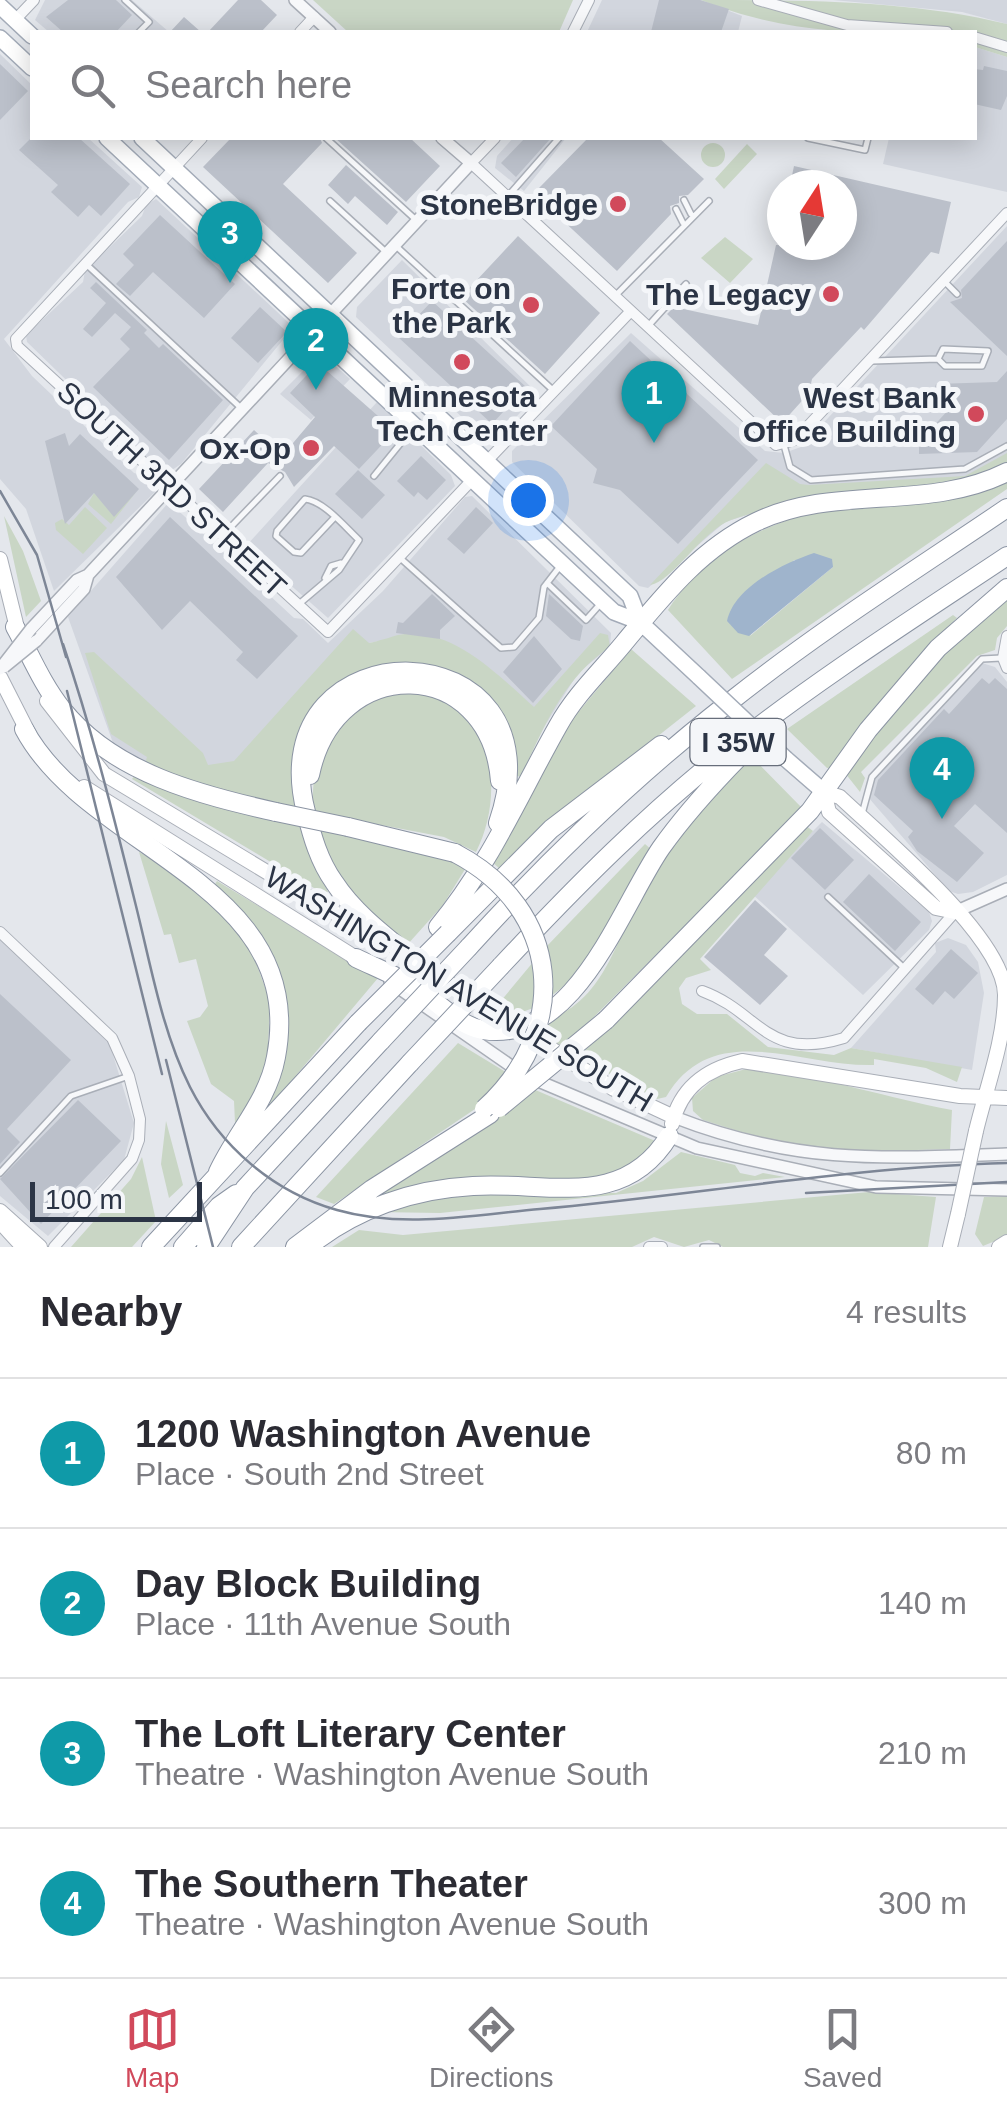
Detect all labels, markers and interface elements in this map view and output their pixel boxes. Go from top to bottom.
search box [30,30,977,140]
icon: search [65,58,120,113]
text: Search here [145,64,352,106]
north arrow [767,170,857,260]
place label: StoneBridge [420,188,598,221]
marker: StoneBridge [607,193,629,215]
pin: 3 [198,200,262,283]
place label: Forte on the Park [391,272,511,339]
place label: The Legacy [646,278,811,311]
marker: The Legacy [820,283,842,305]
marker: Forte on the Park [520,294,542,316]
pin: 2 [284,308,348,390]
marker: Minnesota Tech Center [451,351,473,373]
pin: 1 [622,360,686,443]
street label: SOUTH 3RD STREET [51,375,293,603]
place label: Minnesota Tech Center [376,380,548,447]
place label: West Bank Office Building [743,381,956,448]
marker: West Bank Office Building [965,403,987,425]
place label: Ox-Op [199,432,291,465]
marker: Ox-Op [300,437,322,459]
your location [503,475,554,526]
road number: I 35W [690,719,786,765]
pin: 4 [910,736,974,819]
street label: WASHINGTON AVENUE SOUTH [259,860,659,1118]
scale bar [30,1177,202,1222]
text: 100 m [45,1184,123,1215]
text: Nearby [40,1288,182,1335]
text: 4 results [846,1294,967,1330]
text: 1200 Washington Avenue [135,1413,591,1455]
text: 1 [64,1435,81,1471]
text: 80 m [896,1435,967,1471]
text: Place · South 2nd Street [135,1456,484,1492]
text: Day Block Building [135,1563,481,1605]
text: 2 [64,1585,81,1621]
text: 140 m [878,1585,967,1621]
text: Place · 11th Avenue South [135,1606,511,1642]
text: The Loft Literary Center [135,1713,566,1755]
text: 3 [64,1735,81,1771]
text: 210 m [878,1735,967,1771]
text: Theatre · Washington Avenue South [135,1756,649,1792]
text: The Southern Theater [135,1863,528,1905]
text: 4 [64,1885,81,1921]
text: 300 m [878,1885,967,1921]
text: Theatre · Washington Avenue South [135,1906,649,1942]
tab: Map [125,2002,180,2094]
tab: Directions [429,2002,554,2094]
tab: Saved [803,2002,882,2094]

